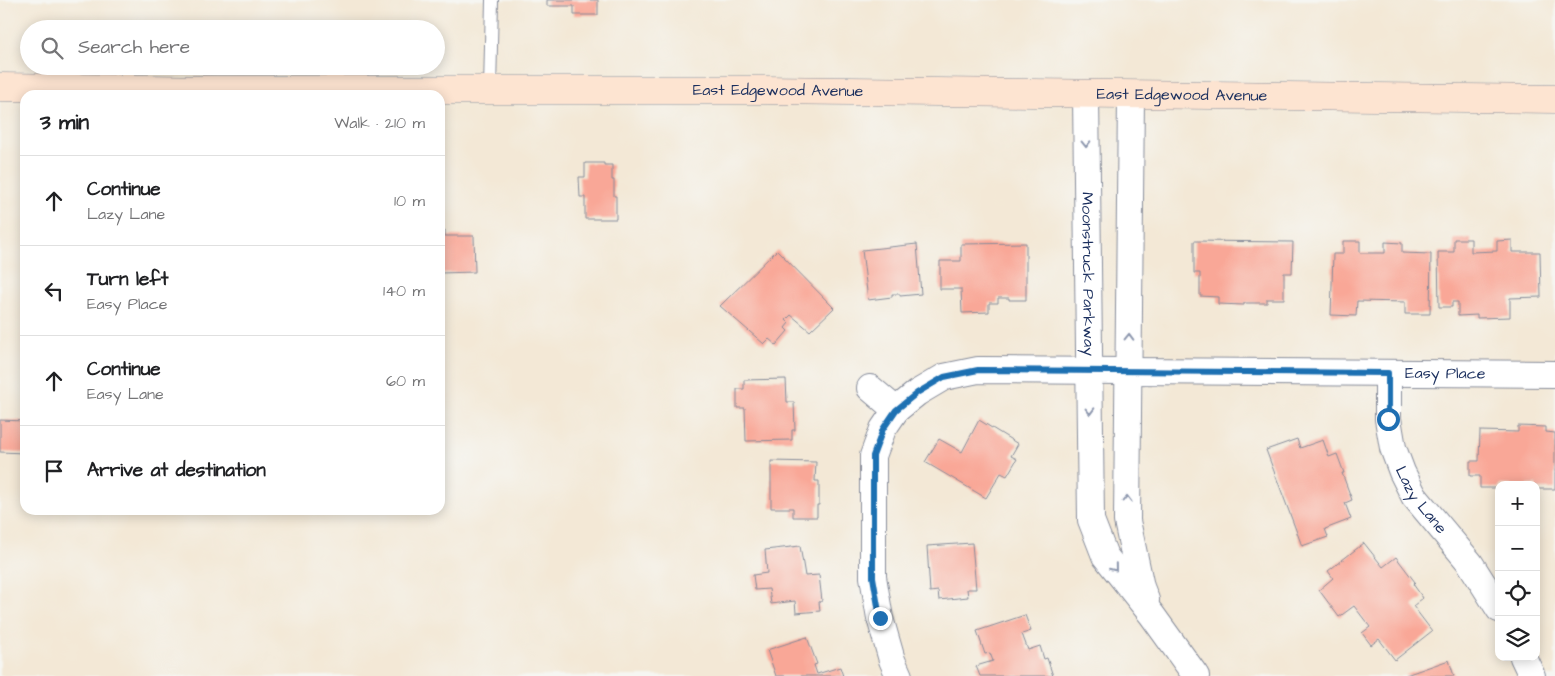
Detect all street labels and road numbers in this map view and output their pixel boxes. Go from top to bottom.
street label: East Edgewood Avenue [693,79,864,102]
street label: East Edgewood Avenue [1097,83,1268,107]
street label: Moonstruck Parkway [1076,192,1100,356]
street label: Easy Place [1405,362,1486,385]
street label: Lazy Lane [1390,462,1452,539]

